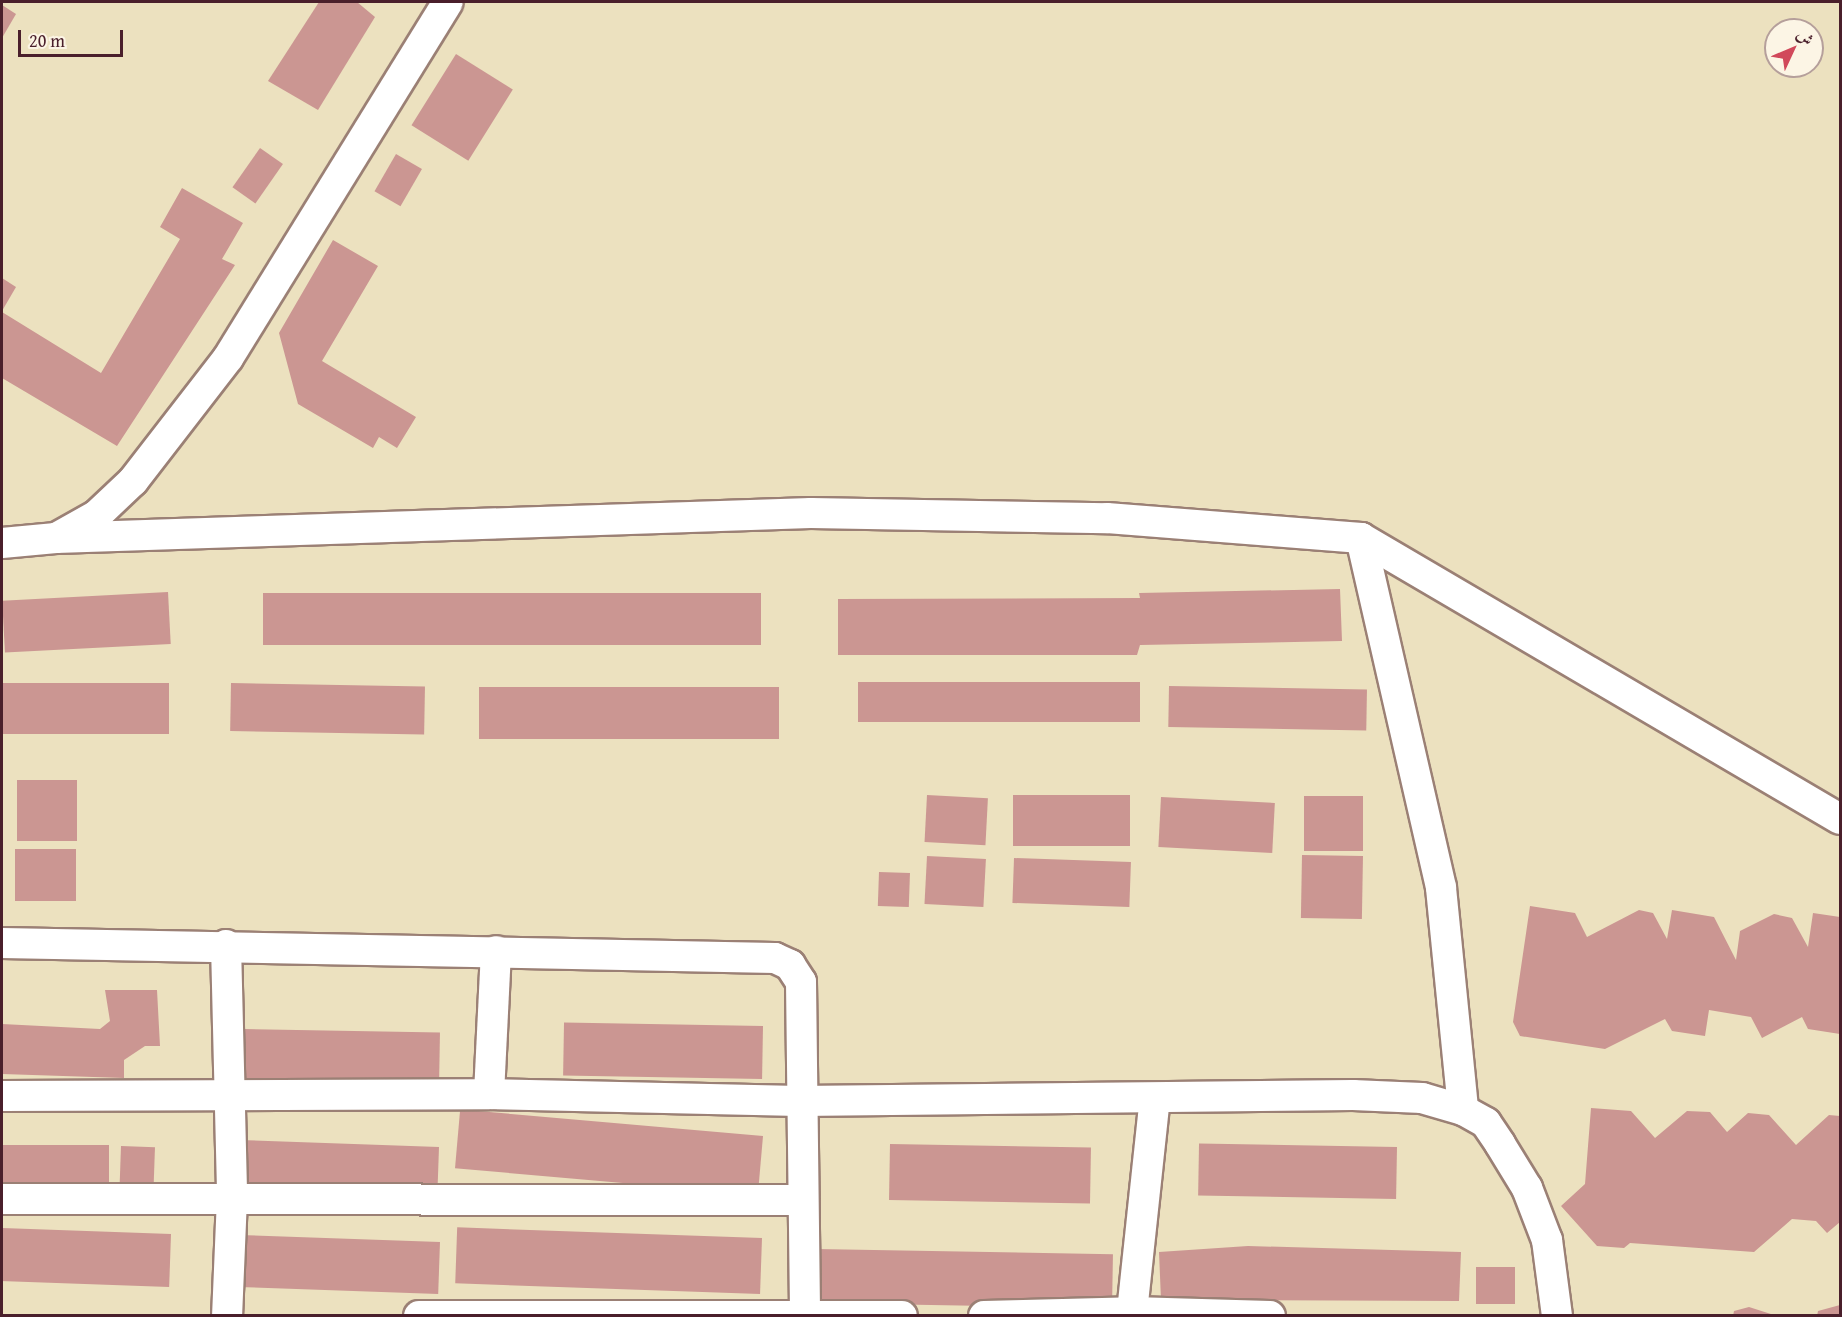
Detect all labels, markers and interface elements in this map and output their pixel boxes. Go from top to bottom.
scale bar [21,18,126,56]
north arrow [1764,18,1824,78]
text: ش [1791,23,1820,51]
text: 20 m [29,27,65,54]

